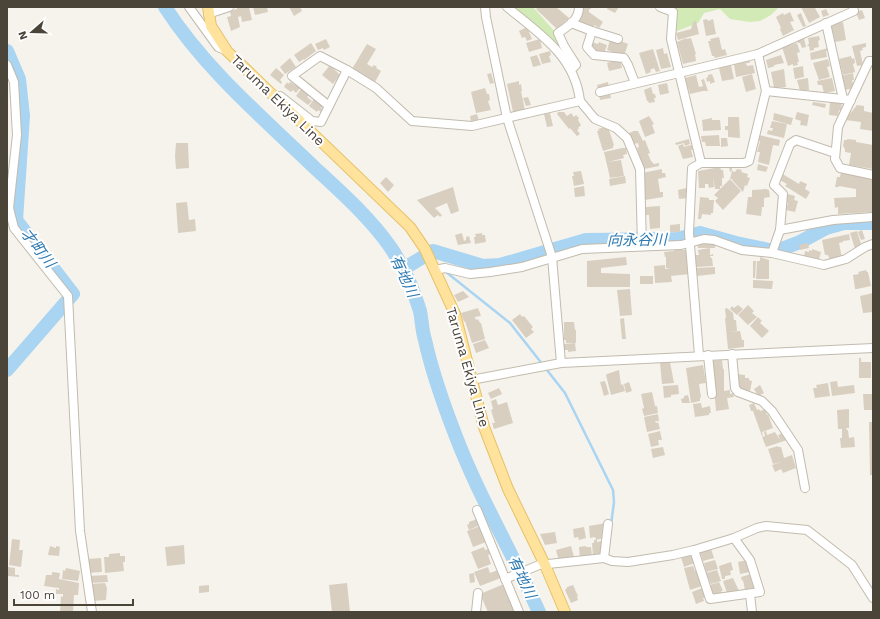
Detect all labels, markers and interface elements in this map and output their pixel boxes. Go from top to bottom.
north arrow [12,12,52,52]
text: N [16,29,31,41]
street label: Taruma Ekiya Line [228,51,328,149]
water label: 才町川 [17,225,60,273]
water label: 向永谷川 [607,230,669,250]
water label: 有地川 [386,252,423,302]
street label: Taruma Ekiya Line [443,305,493,429]
water label: 有地川 [504,553,541,603]
scale bar [14,581,133,607]
text: 100 m [20,588,55,602]

